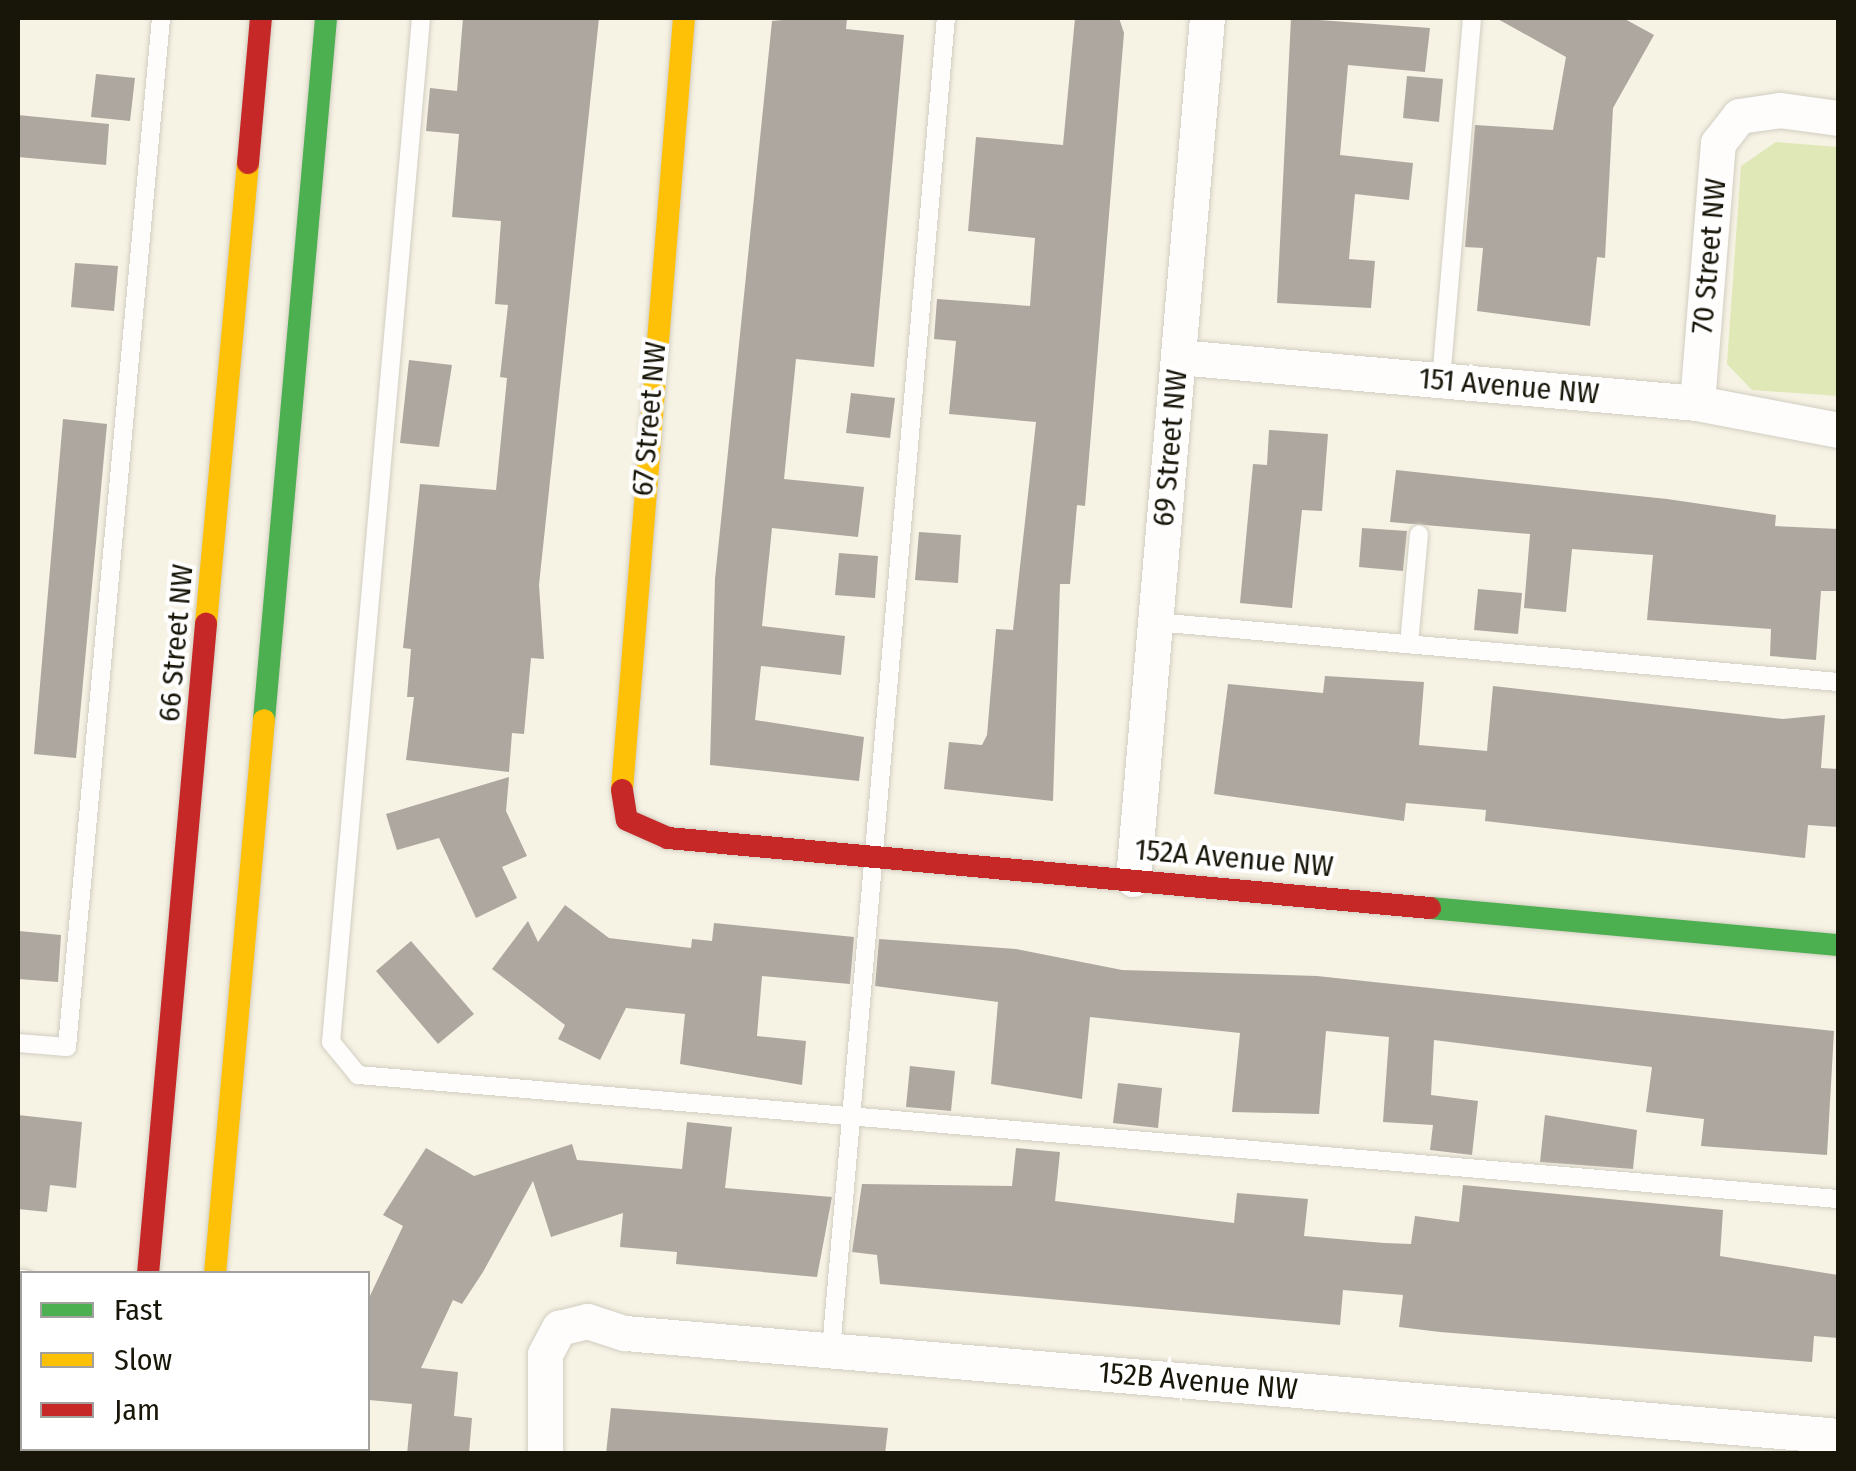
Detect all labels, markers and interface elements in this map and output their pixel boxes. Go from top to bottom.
street label: 70 Street NW [1684,177,1734,335]
street label: 67 Street NW [624,340,674,498]
street label: 151 Avenue NW [1417,360,1601,412]
street label: 69 Street NW [1145,368,1195,528]
street label: 66 Street NW [151,563,201,723]
street label: 152A Avenue NW [1133,831,1335,885]
legend [20,1271,370,1451]
text: Fast [114,1292,162,1328]
text: Slow [114,1342,172,1378]
street label: 152B Avenue NW [1097,1354,1299,1408]
text: Jam [114,1392,160,1428]

